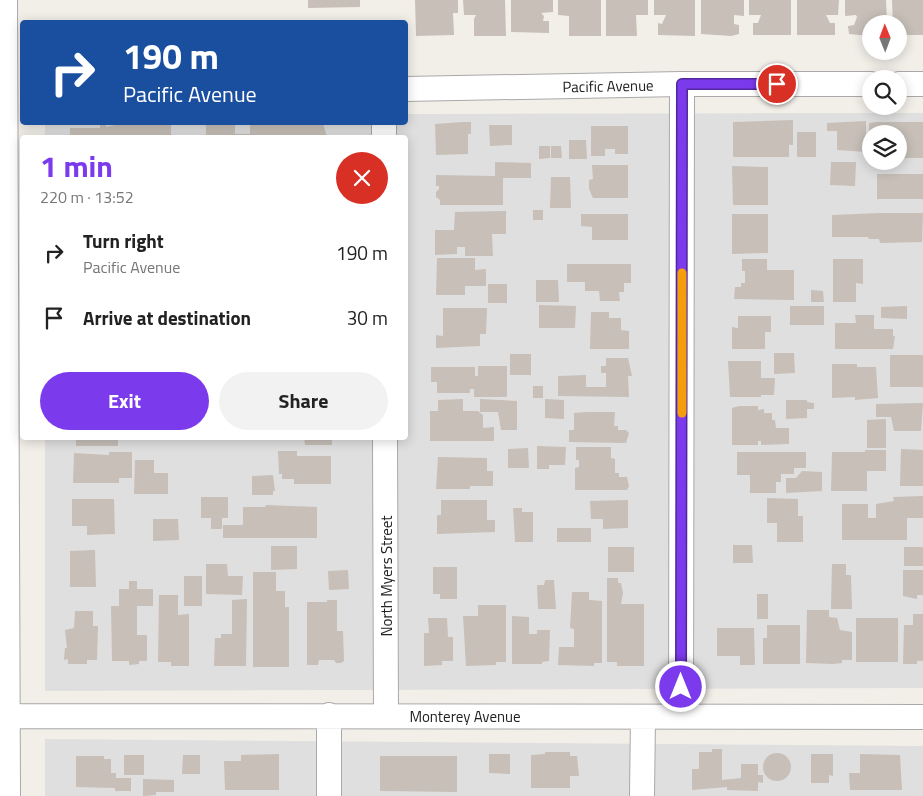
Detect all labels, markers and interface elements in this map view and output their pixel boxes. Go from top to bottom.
north arrow [862,15,908,60]
map controls [862,15,907,170]
text: 190 m [123,29,219,83]
icon: right [40,40,105,105]
pin [756,63,798,105]
icon: arrive [763,70,791,98]
button: search [862,70,907,115]
street label: Pacific Avenue [562,74,654,98]
text: Pacific Avenue [123,77,257,111]
button: layers [862,125,907,170]
text: 1 min [40,143,113,189]
button: close [336,152,388,204]
text: 220 m · 13:52 [40,185,134,209]
text: Turn right [83,226,164,255]
text: 190 m [336,238,388,267]
icon: right [40,239,68,267]
text: Pacific Avenue [83,255,180,279]
text: Arrive at destination [83,303,251,332]
text: 30 m [347,303,388,332]
icon: arrive [40,304,68,332]
button: Exit [40,372,209,430]
button: Share [219,372,388,430]
street label: North Myers Street [375,515,398,637]
position arrow [654,660,706,712]
street label: Monterey Avenue [409,705,521,728]

